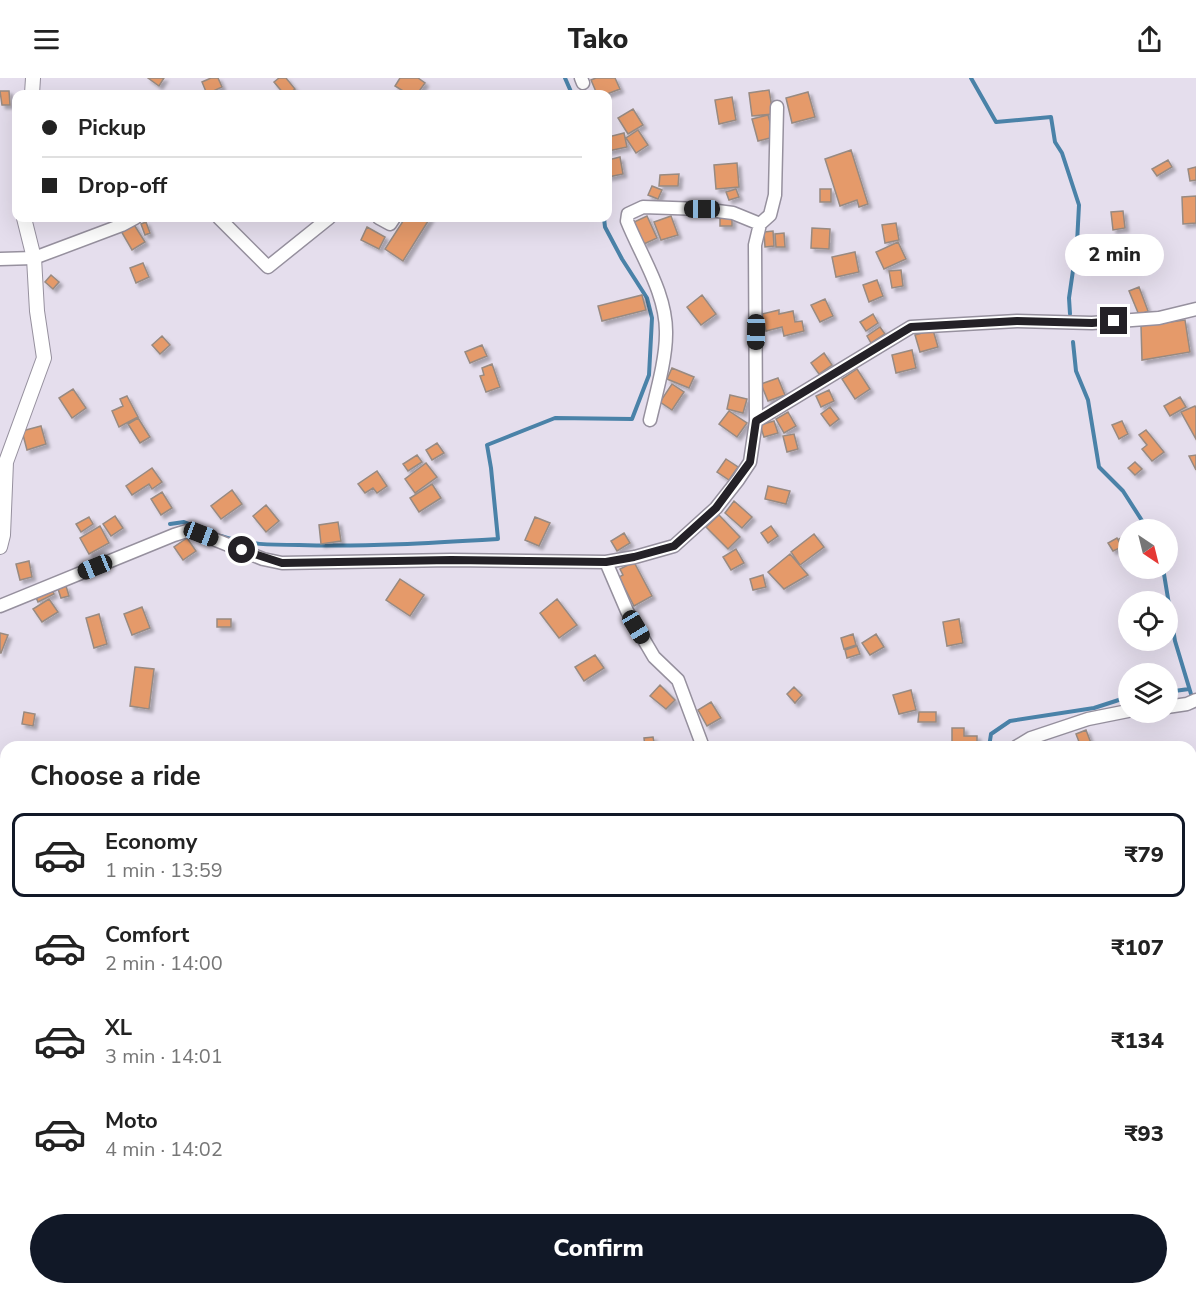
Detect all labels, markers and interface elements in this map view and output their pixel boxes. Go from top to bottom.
text: Tako [568,21,628,58]
icon: menu [30,23,63,56]
icon: share [1133,23,1166,56]
text: Pickup [78,113,146,143]
text: Drop-off [78,171,167,201]
car [684,200,720,218]
callout: 2 min [1064,234,1164,276]
text: 2 min [1088,241,1141,268]
route end [1100,307,1127,334]
car [747,314,765,350]
car [181,519,221,549]
north arrow [1118,519,1178,579]
map controls [1118,519,1178,723]
route start [228,536,255,563]
car [75,552,115,582]
button: locate [1118,591,1178,651]
car [619,607,653,647]
button: layers [1118,663,1178,723]
text: Choose a ride [30,758,201,795]
text: Economy [105,827,197,857]
icon: car [33,828,87,882]
text: ₹79 [1124,840,1164,870]
text: 1 min · 13:59 [105,857,223,884]
text: Comfort [105,920,189,950]
icon: car [33,921,87,975]
text: ₹107 [1111,933,1164,963]
text: 2 min · 14:00 [105,950,223,977]
text: XL [105,1013,132,1043]
icon: car [33,1014,87,1068]
text: ₹134 [1111,1026,1164,1056]
text: 3 min · 14:01 [105,1043,223,1070]
text: Moto [105,1106,158,1136]
icon: car [33,1107,87,1161]
text: ₹93 [1124,1119,1164,1149]
text: 4 min · 14:02 [105,1136,223,1163]
button: Confirm [30,1214,1167,1283]

